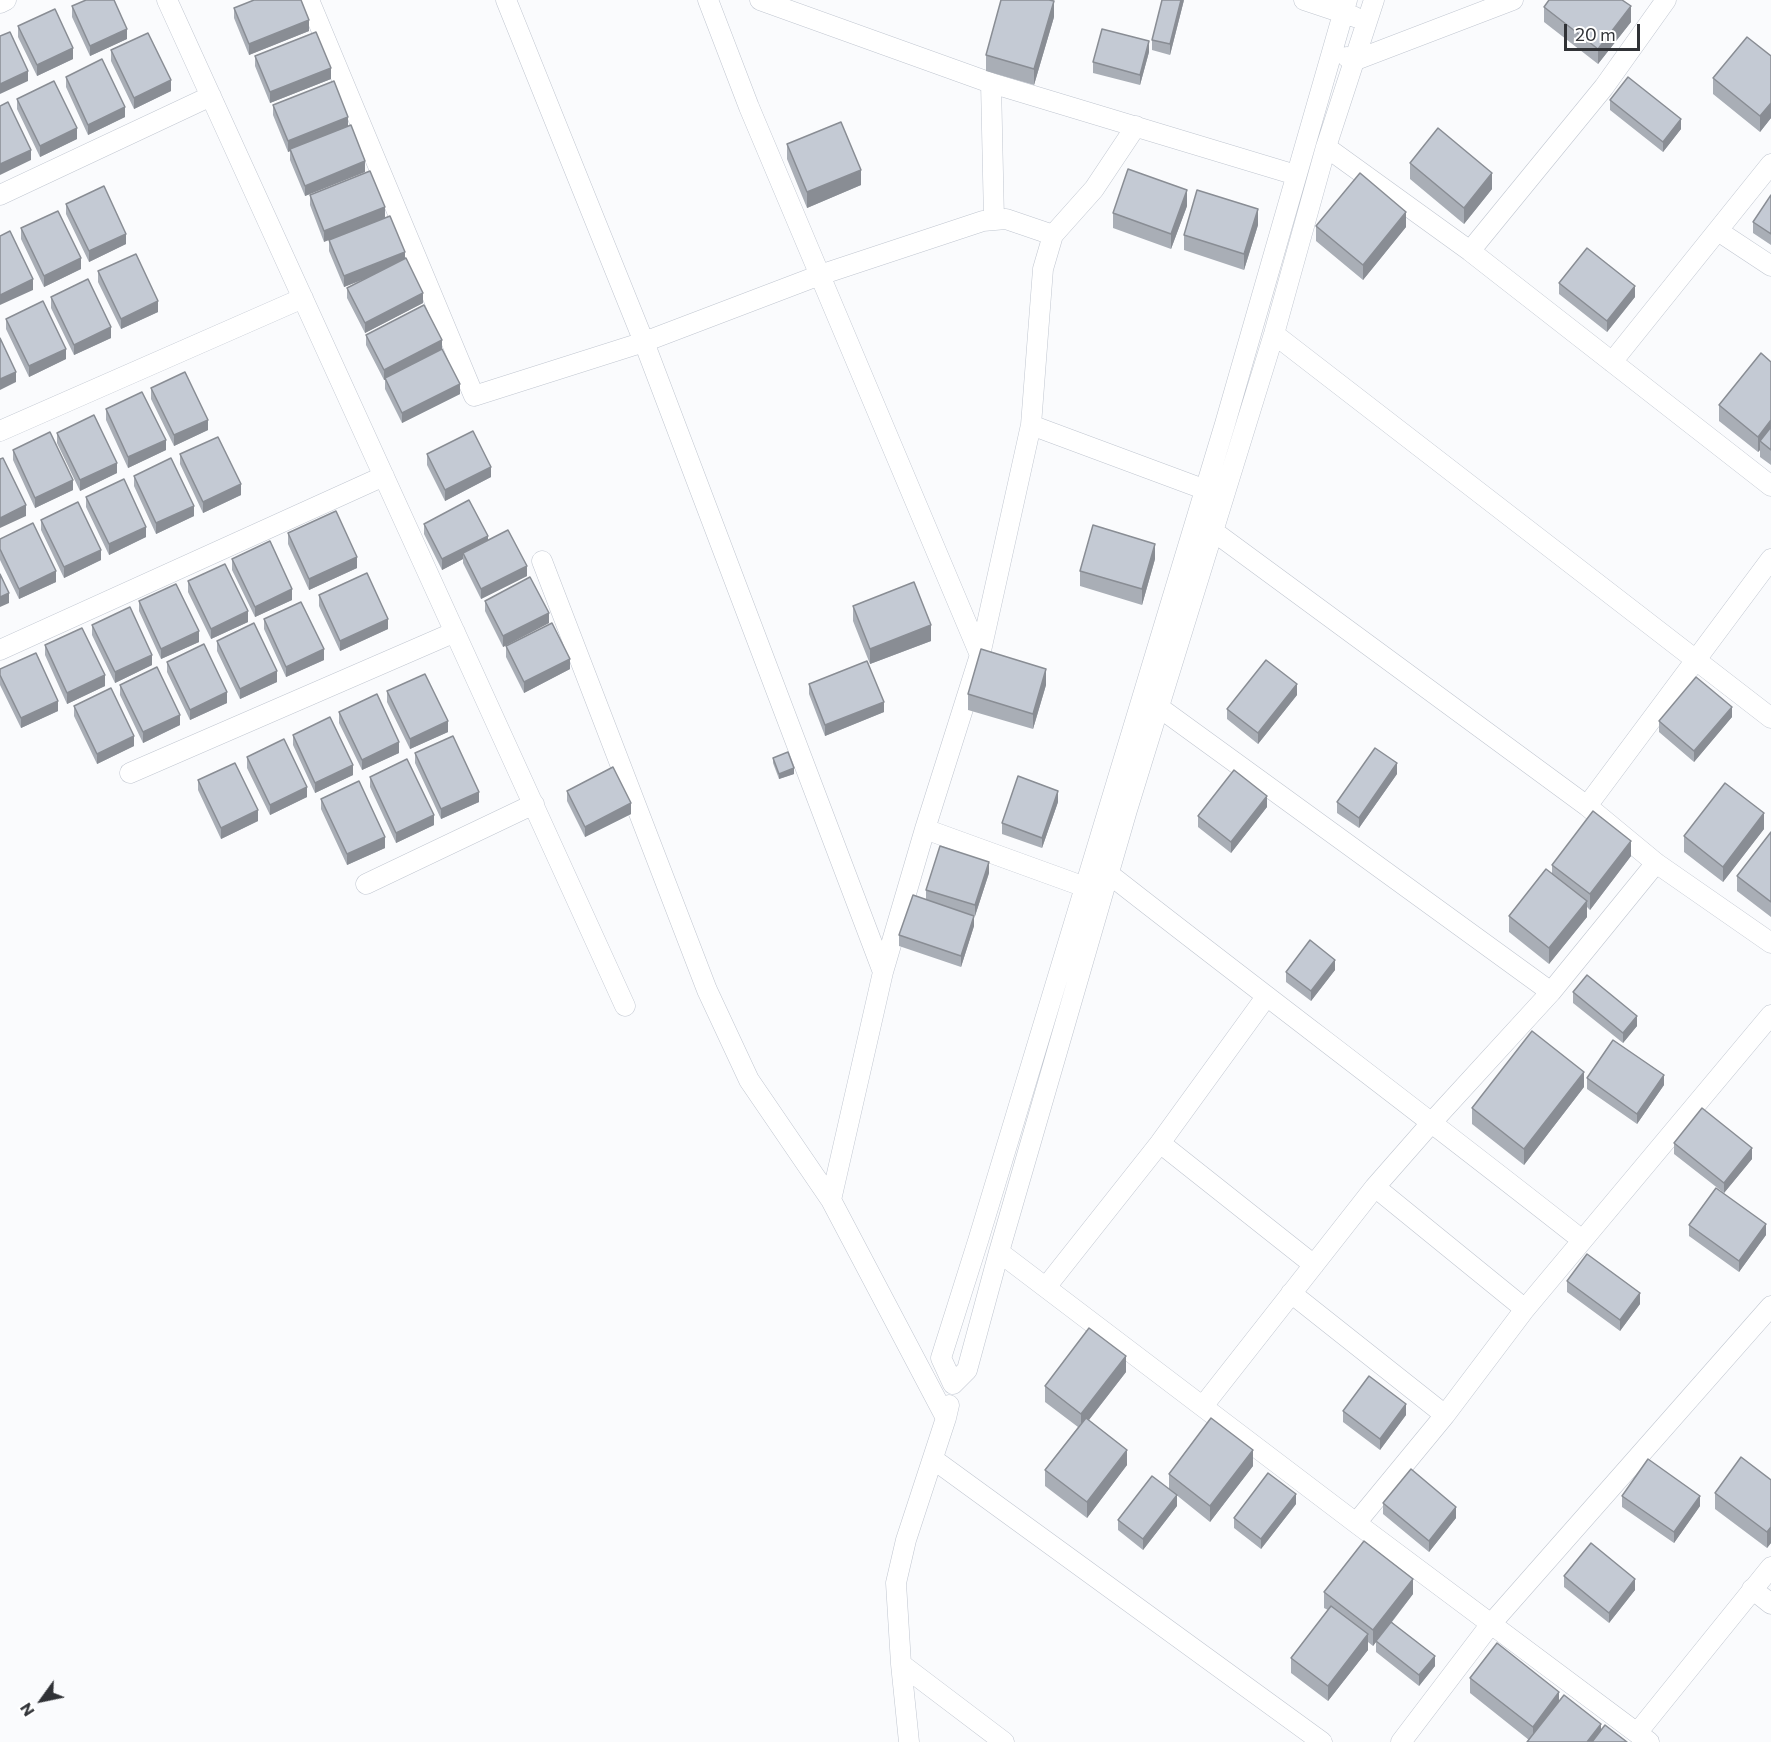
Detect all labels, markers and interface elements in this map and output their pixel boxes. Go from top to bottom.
scale bar [1567,12,1644,50]
text: 20 m [1575,23,1616,45]
north arrow [12,1670,72,1730]
text: N [15,1700,38,1720]

